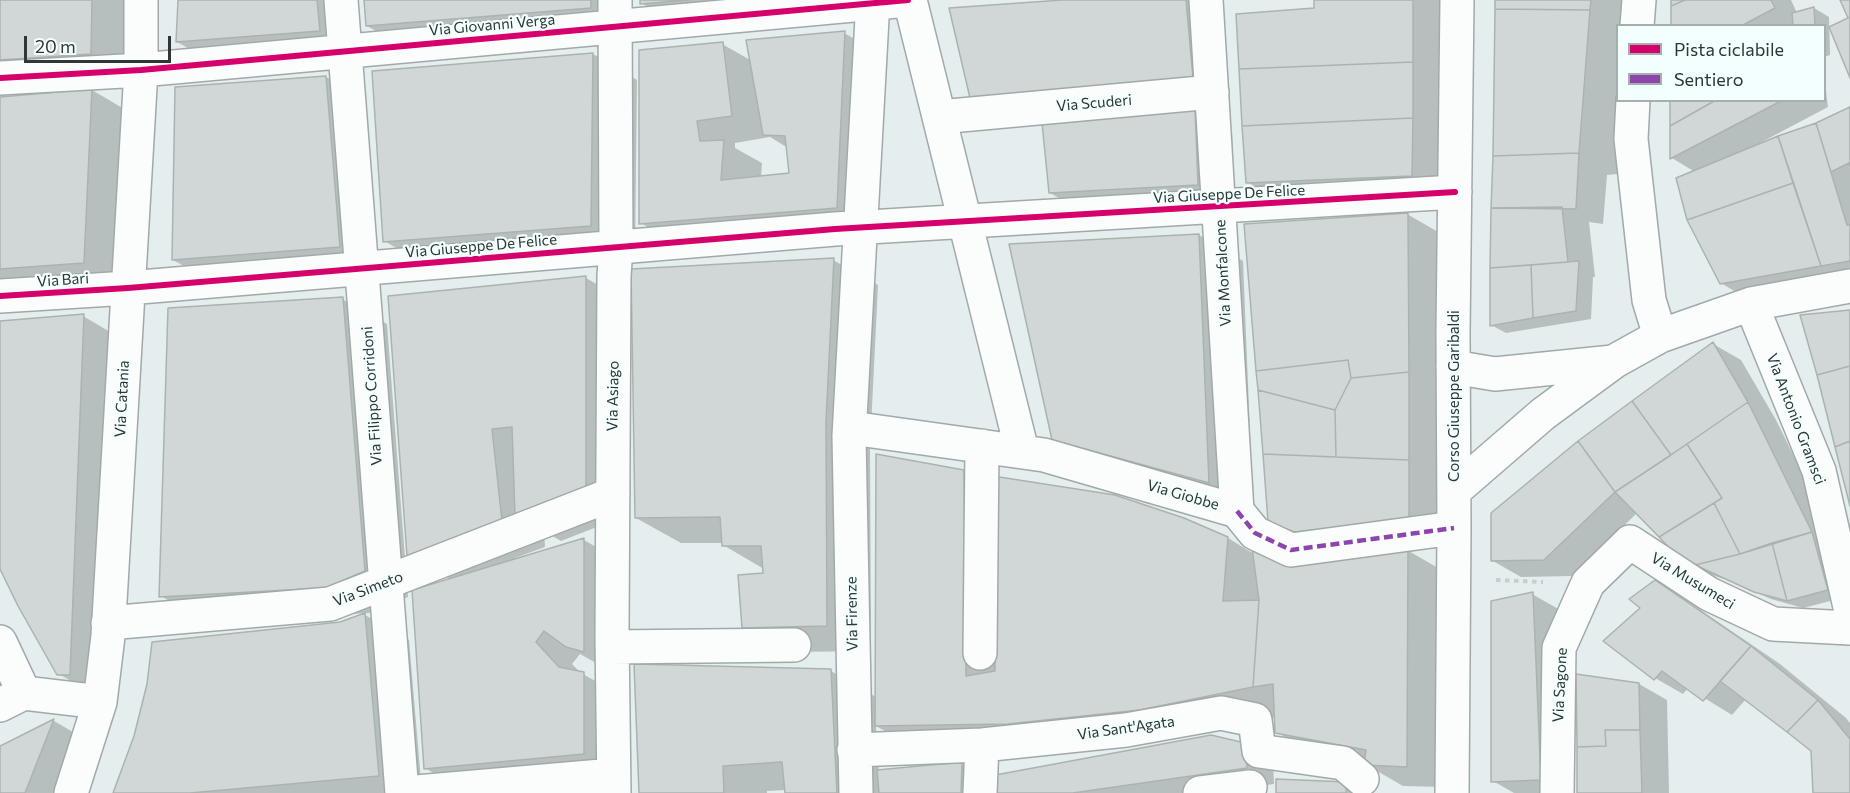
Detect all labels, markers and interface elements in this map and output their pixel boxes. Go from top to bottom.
street label: Via Giovanni Verga [428,11,556,39]
scale bar [27,24,174,62]
legend [1616,24,1826,102]
text: 20 m [35,35,76,57]
text: Pista ciclabile [1674,38,1784,60]
text: Sentiero [1674,68,1744,90]
street label: Via Scuderi [1055,91,1133,115]
street label: Via Giuseppe De Felice [1152,181,1306,207]
street label: Via Monfalcone [1211,219,1235,327]
street label: Via Giuseppe De Felice [404,230,558,262]
street label: Via Bari [36,269,90,291]
street label: Corso Giuseppe Garibaldi [1445,310,1463,482]
street label: Via Filippo Corridoni [358,326,386,466]
street label: Via Antonio Gramsci [1763,351,1829,487]
street label: Via Catania [111,360,133,438]
street label: Via Asiago [603,361,623,431]
street label: Via Giobbe [1145,476,1221,514]
street label: Via Musumeci [1648,549,1738,613]
street label: Via Simeto [331,567,405,611]
street label: Via Firenze [842,576,862,652]
street label: Via Sagone [1549,647,1571,723]
street label: Via Sant'Agata [1076,712,1176,744]

